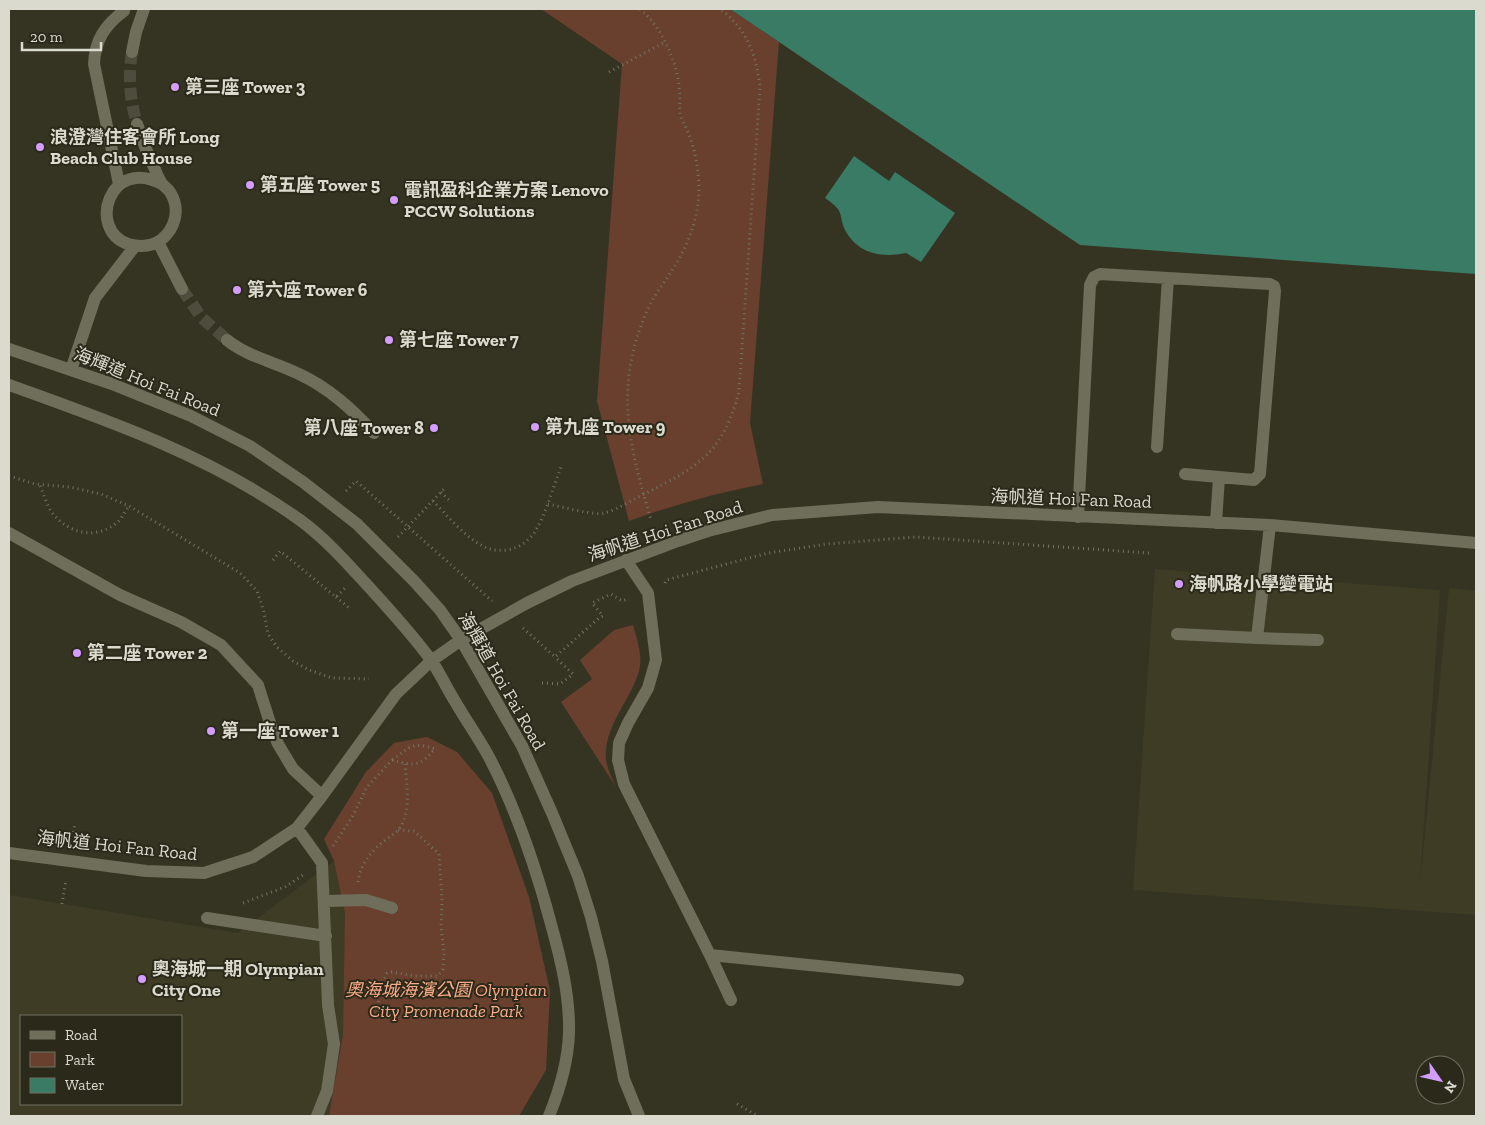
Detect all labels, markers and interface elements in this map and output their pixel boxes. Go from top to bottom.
scale bar [22,20,101,52]
text: 20 m [30,28,63,46]
place label: 第三座 Tower 3 [185,76,306,98]
marker: 第三座 Tower 3 [169,81,181,93]
place label: 浪澄灣住客會所 Long Beach Club House [50,126,220,169]
marker: 浪澄灣住客會所 Long Beach Club House [34,141,46,153]
place label: 第五座 Tower 5 [260,174,380,196]
marker: 第五座 Tower 5 [244,179,256,191]
place label: 電訊盈科企業方案 Lenovo PCCW Solutions [404,179,609,222]
marker: 電訊盈科企業方案 Lenovo PCCW Solutions [388,194,400,206]
place label: 第六座 Tower 6 [247,279,368,301]
marker: 第六座 Tower 6 [231,284,243,296]
place label: 第七座 Tower 7 [399,329,519,351]
marker: 第七座 Tower 7 [383,334,395,346]
street label: 海輝道 Hoi Fai Road [71,343,224,421]
place label: 第九座 Tower 9 [545,416,666,438]
place label: 第八座 Tower 8 [304,417,424,439]
marker: 第九座 Tower 9 [529,421,541,433]
marker: 第八座 Tower 8 [428,422,440,434]
street label: 海帆道 Hoi Fan Road [990,485,1152,513]
street label: 海帆道 Hoi Fan Road [585,496,745,566]
place label: 海帆路小學變電站 [1189,573,1333,595]
marker: 海帆路小學變電站 [1173,578,1185,590]
street label: 海輝道 Hoi Fai Road [453,608,551,754]
place label: 第二座 Tower 2 [87,642,208,664]
marker: 第二座 Tower 2 [71,647,83,659]
place label: 第一座 Tower 1 [221,720,339,742]
marker: 第一座 Tower 1 [205,725,217,737]
street label: 海帆道 Hoi Fan Road [36,827,198,865]
place label: 奧海城一期 Olympian City One [152,958,324,1001]
marker: 奧海城一期 Olympian City One [136,973,148,985]
park label: 奧海城海濱公園 Olympian City Promenade Park [345,979,547,1022]
legend [20,1015,182,1105]
text: Road [65,1026,98,1044]
text: Park [65,1051,95,1069]
north arrow [1415,1055,1465,1105]
text: Water [65,1076,105,1094]
text: N [1440,1078,1460,1096]

